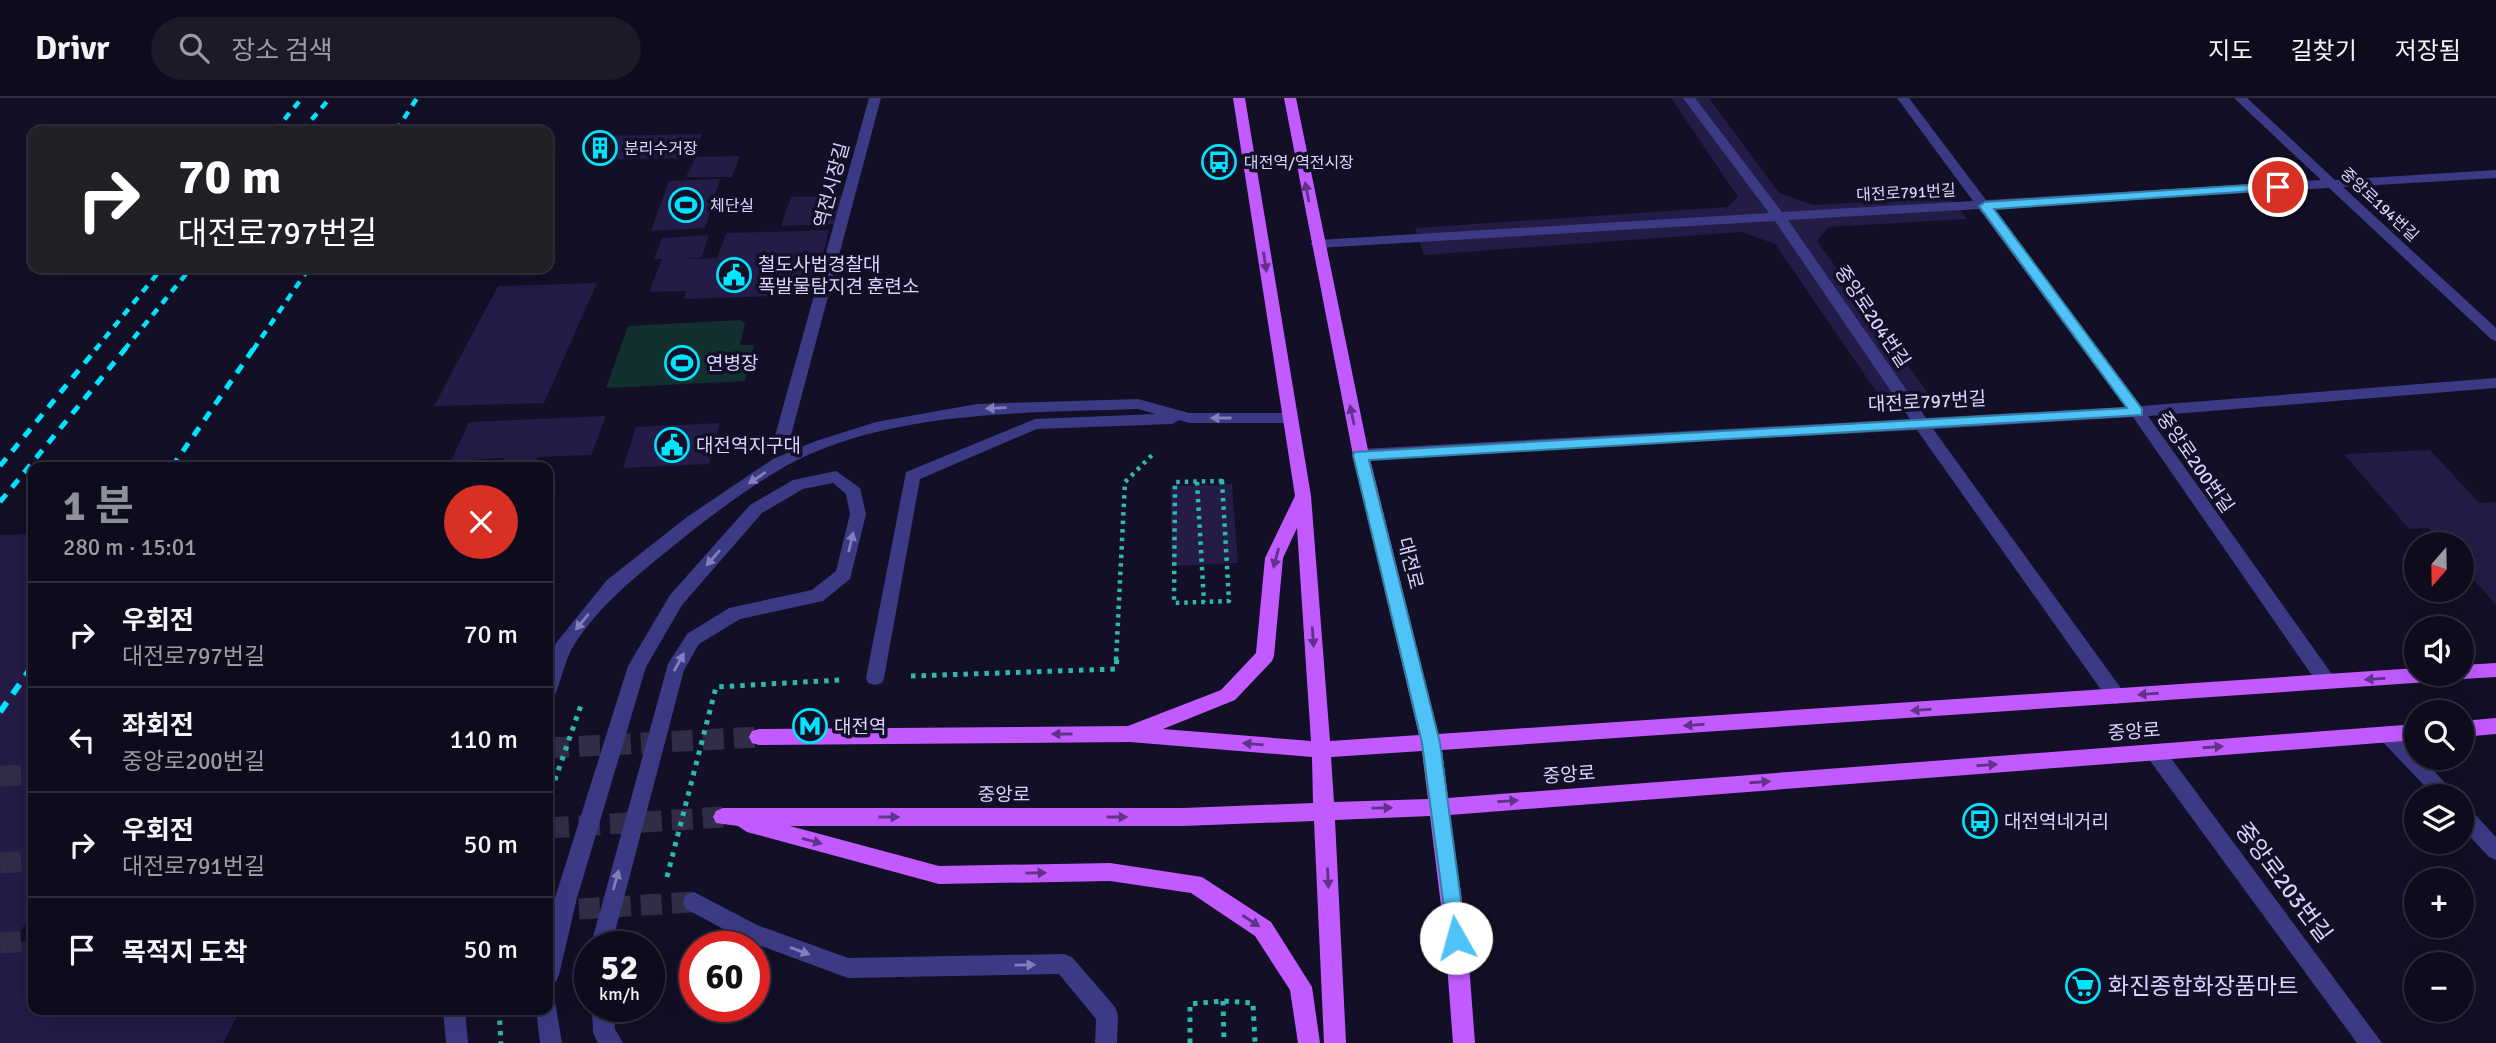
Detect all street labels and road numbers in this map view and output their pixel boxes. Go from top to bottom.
street label: 역전시장길 [809,140,855,231]
street label: 중앙로194번길 [2336,163,2423,246]
street label: 대전로791번길 [1856,180,1956,206]
street label: 중앙로204번길 [1829,261,1915,372]
street label: 대전로797번길 [1867,387,1987,417]
street label: 중앙로200번길 [2151,407,2239,518]
street label: 대전로 [1392,535,1428,592]
street label: 중앙로 [2107,718,2161,746]
street label: 중앙로 [1542,761,1596,789]
street label: 중앙로 [978,783,1030,807]
street label: 중앙로203번길 [2229,816,2338,948]

